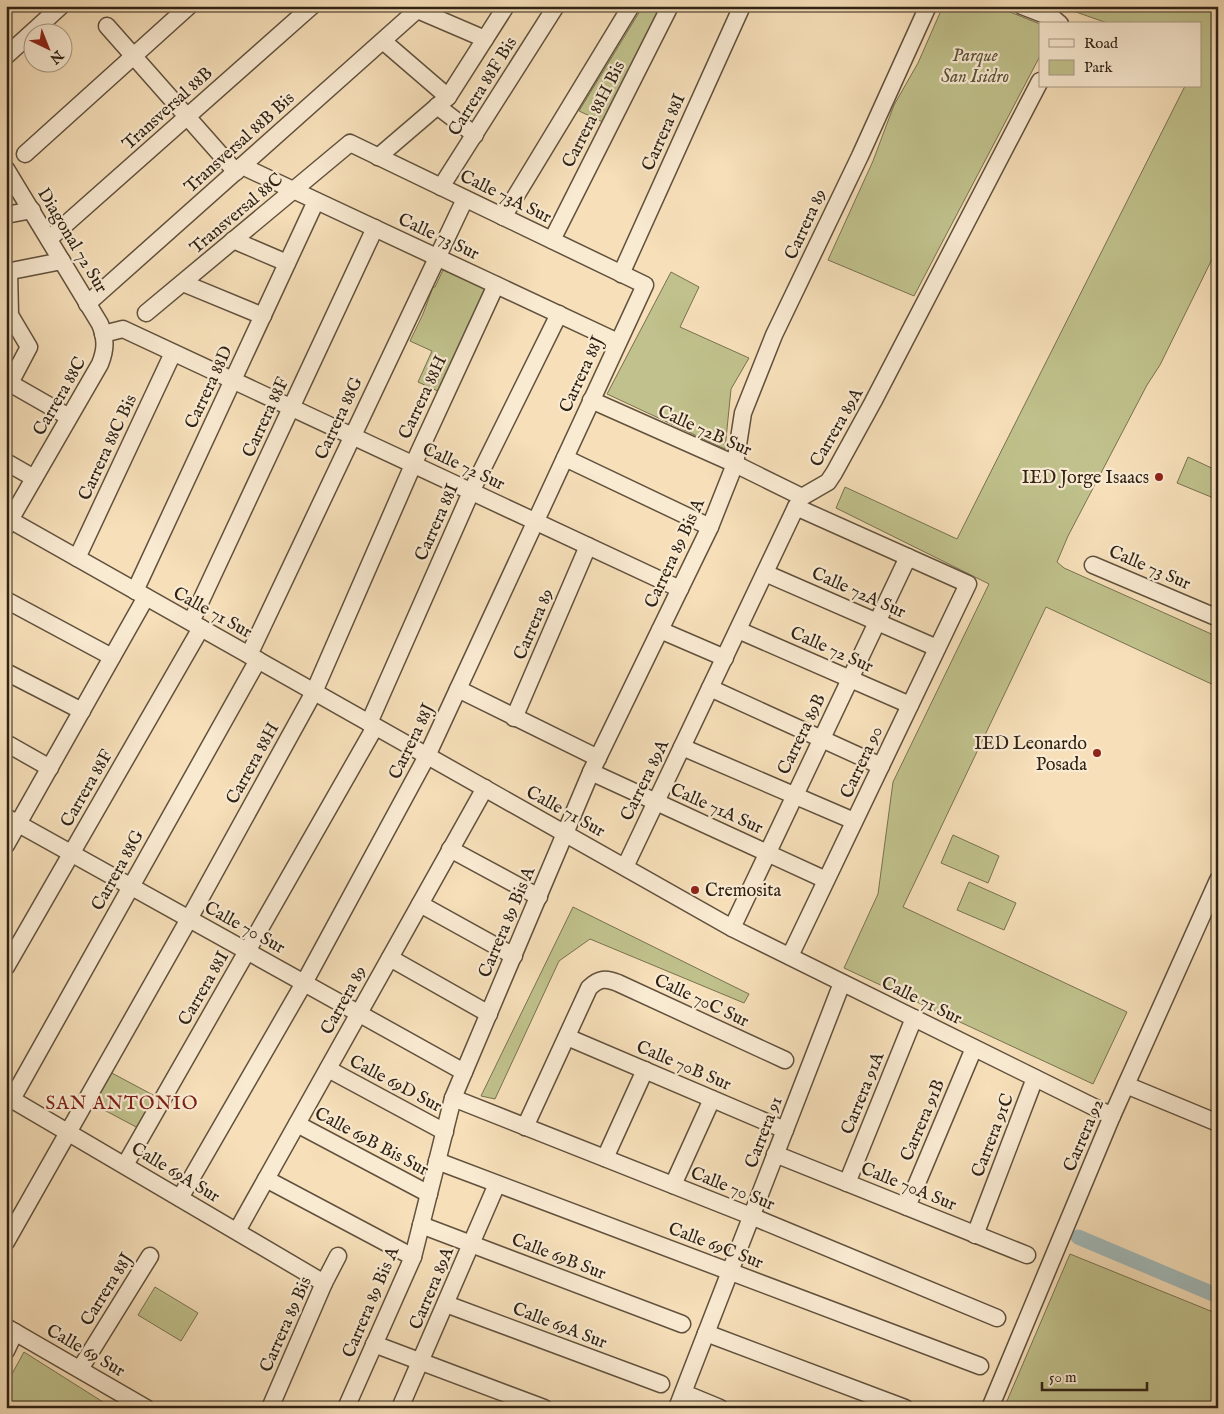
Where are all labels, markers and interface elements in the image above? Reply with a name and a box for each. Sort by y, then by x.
north arrow [22,22,72,72]
legend [1039,22,1202,88]
street label: Carrera 88F Bis [444,33,523,141]
text: Road [1084,34,1119,53]
text: N [46,45,67,67]
park label: Parque San Isidro [941,45,1009,89]
street label: Carrera 88H Bis [558,57,631,172]
text: Park [1084,58,1114,77]
street label: Transversal 88B [118,62,218,156]
street label: Transversal 88B Bis [180,87,300,199]
street label: Carrera 88I [637,90,692,175]
street label: Calle 73A Sur [456,165,555,230]
street label: Transversal 88C [186,168,288,260]
street label: Diagonal 72 Sur [31,184,112,298]
street label: Carrera 89 [780,186,833,264]
street label: Calle 73 Sur [394,209,483,266]
street label: Carrera 88J [555,332,610,417]
street label: Carrera 88D [180,342,239,433]
street label: Carrera 88H [394,352,453,443]
street label: Carrera 88C [28,353,92,440]
street label: Carrera 88F [238,373,295,461]
street label: Carrera 88G [310,373,369,464]
street label: Carrera 89A [805,383,870,471]
street label: Carrera 88C Bis [74,391,143,504]
street label: Calle 72B Sur [654,400,755,462]
street label: Calle 72 Sur [418,438,509,497]
place label: IED Jorge Isaacs [1022,467,1149,490]
marker: IED Jorge Isaacs [1153,471,1165,483]
street label: Carrera 88I [410,480,465,565]
street label: Carrera 89 Bis A [640,494,711,612]
street label: Calle 73 Sur [1105,541,1194,596]
street label: Calle 72A Sur [808,562,909,625]
street label: Calle 71 Sur [169,582,256,645]
street label: Carrera 89 [509,585,560,664]
street label: Calle 72 Sur [786,622,877,679]
street label: Carrera 89B [773,690,832,779]
street label: Carrera 88J [384,699,441,784]
street label: Carrera 88H [221,719,285,809]
street label: Carrera 90 [836,723,889,802]
place label: IED Leonardo Posada [974,733,1087,777]
street label: Carrera 89A [616,736,675,825]
street label: Carrera 88F [56,745,119,832]
marker: IED Leonardo Posada [1091,747,1103,759]
street label: Calle 71A Sur [666,779,767,840]
street label: Calle 71 Sur [522,781,609,844]
street label: Carrera 88G [87,826,150,915]
street label: Carrera 89 Bis A [474,863,541,982]
place label: Cremosita [705,880,781,903]
marker: Cremosita [689,884,701,896]
street label: Calle 70 Sur [200,897,289,960]
street label: Carrera 88I [174,947,235,1030]
street label: Carrera 89 [316,962,373,1039]
street label: Calle 70C Sur [650,969,753,1033]
street label: Calle 71 Sur [877,972,966,1031]
street label: Calle 70B Sur [632,1036,735,1097]
street label: Carrera 91A [836,1048,891,1138]
street label: Calle 69D Sur [345,1050,446,1119]
street label: Carrera 91B [896,1076,951,1165]
street label: Carrera 91C [967,1090,1020,1181]
district label: SAN ANTONIO [46,1092,198,1116]
street label: Carrera 91 [740,1093,789,1172]
street label: Carrera 92 [1059,1096,1110,1175]
street label: Calle 69B Bis Sur [310,1103,433,1182]
street label: Calle 69A Sur [127,1138,224,1209]
street label: Calle 70A Sur [857,1158,960,1217]
street label: Calle 70 Sur [687,1162,778,1217]
street label: Calle 69C Sur [665,1218,767,1275]
street label: Calle 69B Sur [508,1229,609,1286]
street label: Carrera 89 Bis A [338,1243,405,1362]
street label: Carrera 89A [405,1243,460,1333]
street label: Carrera 88J [76,1248,139,1331]
street label: Carrera 89 Bis [255,1273,318,1376]
street label: Calle 69A Sur [509,1298,610,1355]
street label: Calle 69 Sur [42,1320,129,1383]
scale bar [1042,1359,1146,1391]
text: 50 m [1049,1368,1077,1387]

